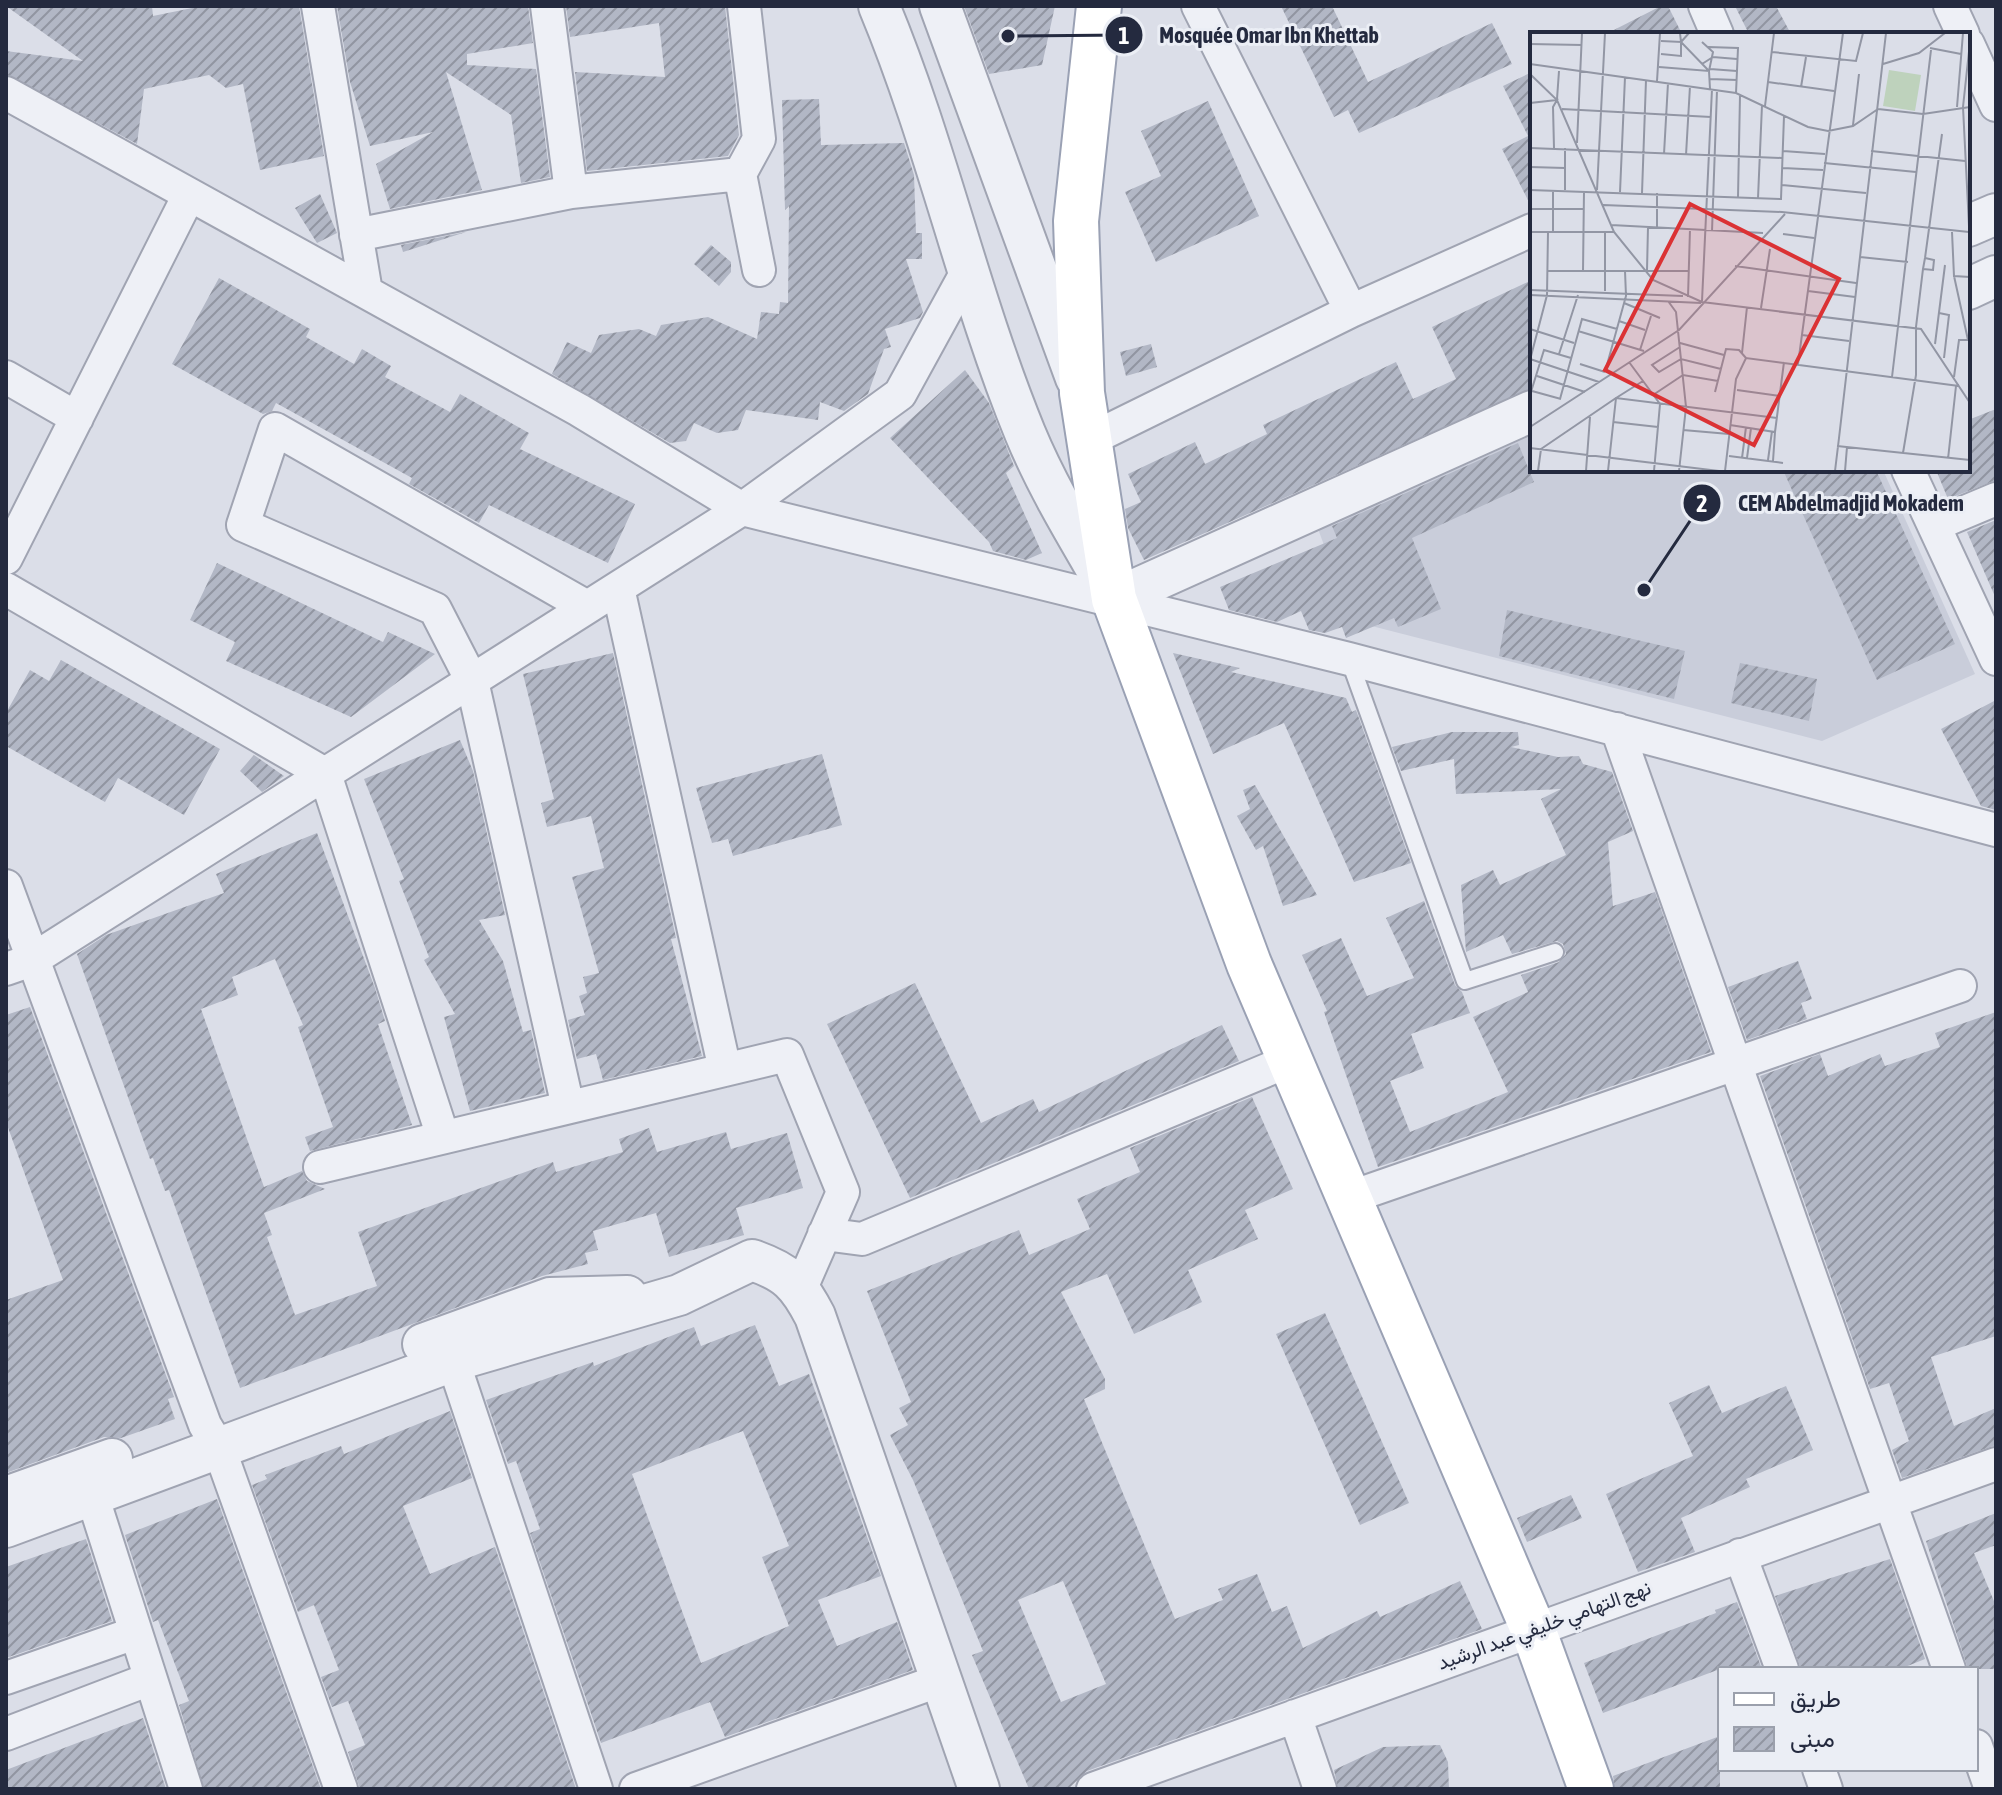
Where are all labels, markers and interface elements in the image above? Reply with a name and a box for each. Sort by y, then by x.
callout: Mosquée Omar Ibn Khettab [1104,12,1395,58]
text: 1 [1118,22,1130,49]
text: Mosquée Omar Ibn Khettab [1159,22,1379,48]
inset map [1530,32,1970,472]
callout: CEM Abdelmadjid Mokadem [1682,480,1980,526]
text: 2 [1696,490,1708,517]
text: CEM Abdelmadjid Mokadem [1738,490,1964,516]
street label: نهج التهامي خليفي عبد الرشيد [1434,1575,1656,1680]
legend [1718,1667,1978,1771]
text: طريق [1790,1685,1841,1714]
text: مبنى [1790,1725,1835,1753]

